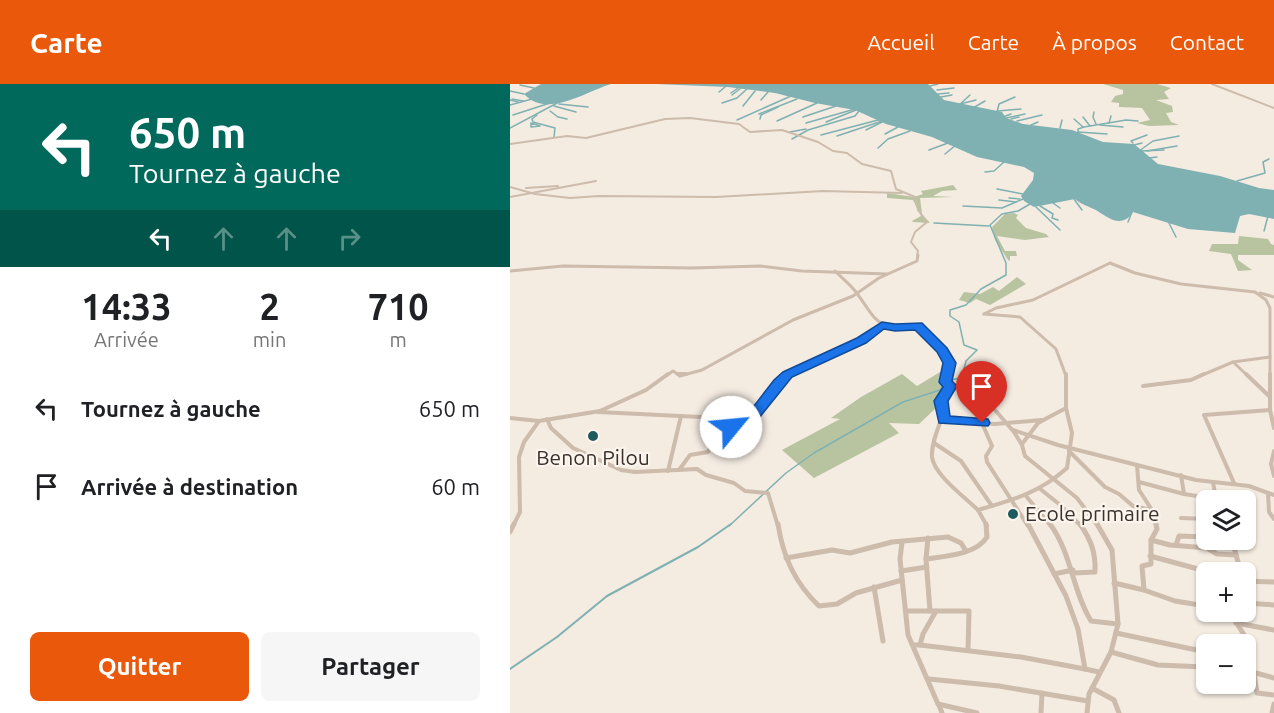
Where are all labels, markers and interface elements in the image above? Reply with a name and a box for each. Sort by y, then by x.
text: Carte [30,27,103,58]
text: Accueil [867,30,935,54]
text: Carte [968,30,1019,54]
text: À propos [1052,30,1137,54]
text: Contact [1170,30,1244,54]
icon: left [30,108,108,186]
text: 650 m [129,109,246,156]
text: Tournez à gauche [129,158,341,188]
icon: left [144,222,177,255]
icon: ahead [207,222,240,255]
icon: ahead [270,222,303,255]
icon: right [333,222,366,255]
text: 14:33 [81,286,171,327]
text: 2 [259,286,280,327]
text: 710 [368,286,429,327]
text: Arrivée [94,328,159,351]
text: min [253,328,286,351]
text: m [390,328,407,351]
pin [956,361,1007,423]
icon: arrive [965,370,998,403]
icon: left [30,392,63,425]
position arrow [699,395,763,459]
text: Tournez à gauche [81,396,261,421]
text: 650 m [419,396,480,421]
marker: Benon Pilou [586,429,600,443]
place label: Benon Pilou [536,445,650,469]
icon: arrive [30,470,63,503]
text: Arrivée à destination [81,474,298,499]
text: 60 m [431,474,480,499]
map controls [1196,490,1256,694]
button: layers [1196,490,1256,550]
place label: Ecole primaire [1025,501,1160,525]
marker: Ecole primaire [1006,507,1020,521]
button: + [1196,562,1256,622]
button: Quitter [30,632,249,701]
button: Partager [261,632,480,701]
button: − [1196,634,1256,694]

